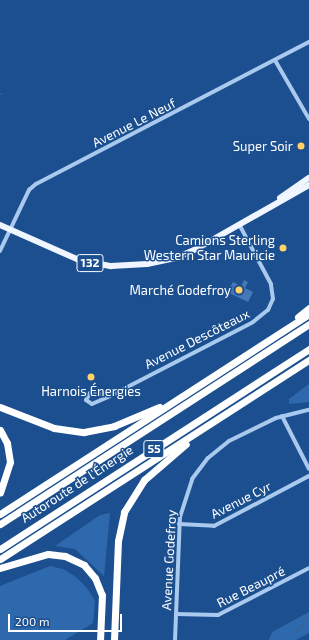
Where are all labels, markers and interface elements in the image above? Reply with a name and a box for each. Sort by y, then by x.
street label: Avenue Le Neuf [90,95,178,151]
place label: Super Soir [233,138,293,154]
marker: Super Soir [296,141,306,151]
place label: Camions Sterling Western Star Mauricie [143,233,275,264]
marker: Camions Sterling Western Star Mauricie [278,243,288,253]
road number: 132 [76,253,104,273]
place label: Marché Godefroy [129,282,231,298]
marker: Marché Godefroy [234,285,244,295]
street label: Avenue Descôteaux [142,306,252,372]
marker: Harnois Énergies [86,372,96,382]
place label: Harnois Énergies [41,383,141,399]
road number: 55 [143,439,165,459]
street label: Autoroute de l'Énergie [18,442,136,526]
street label: Avenue Cyr [208,478,274,522]
street label: Avenue Godefroy [159,509,179,611]
street label: Rue Beaupré [214,563,288,611]
scale bar [10,606,124,632]
text: 200 m [15,614,49,628]

